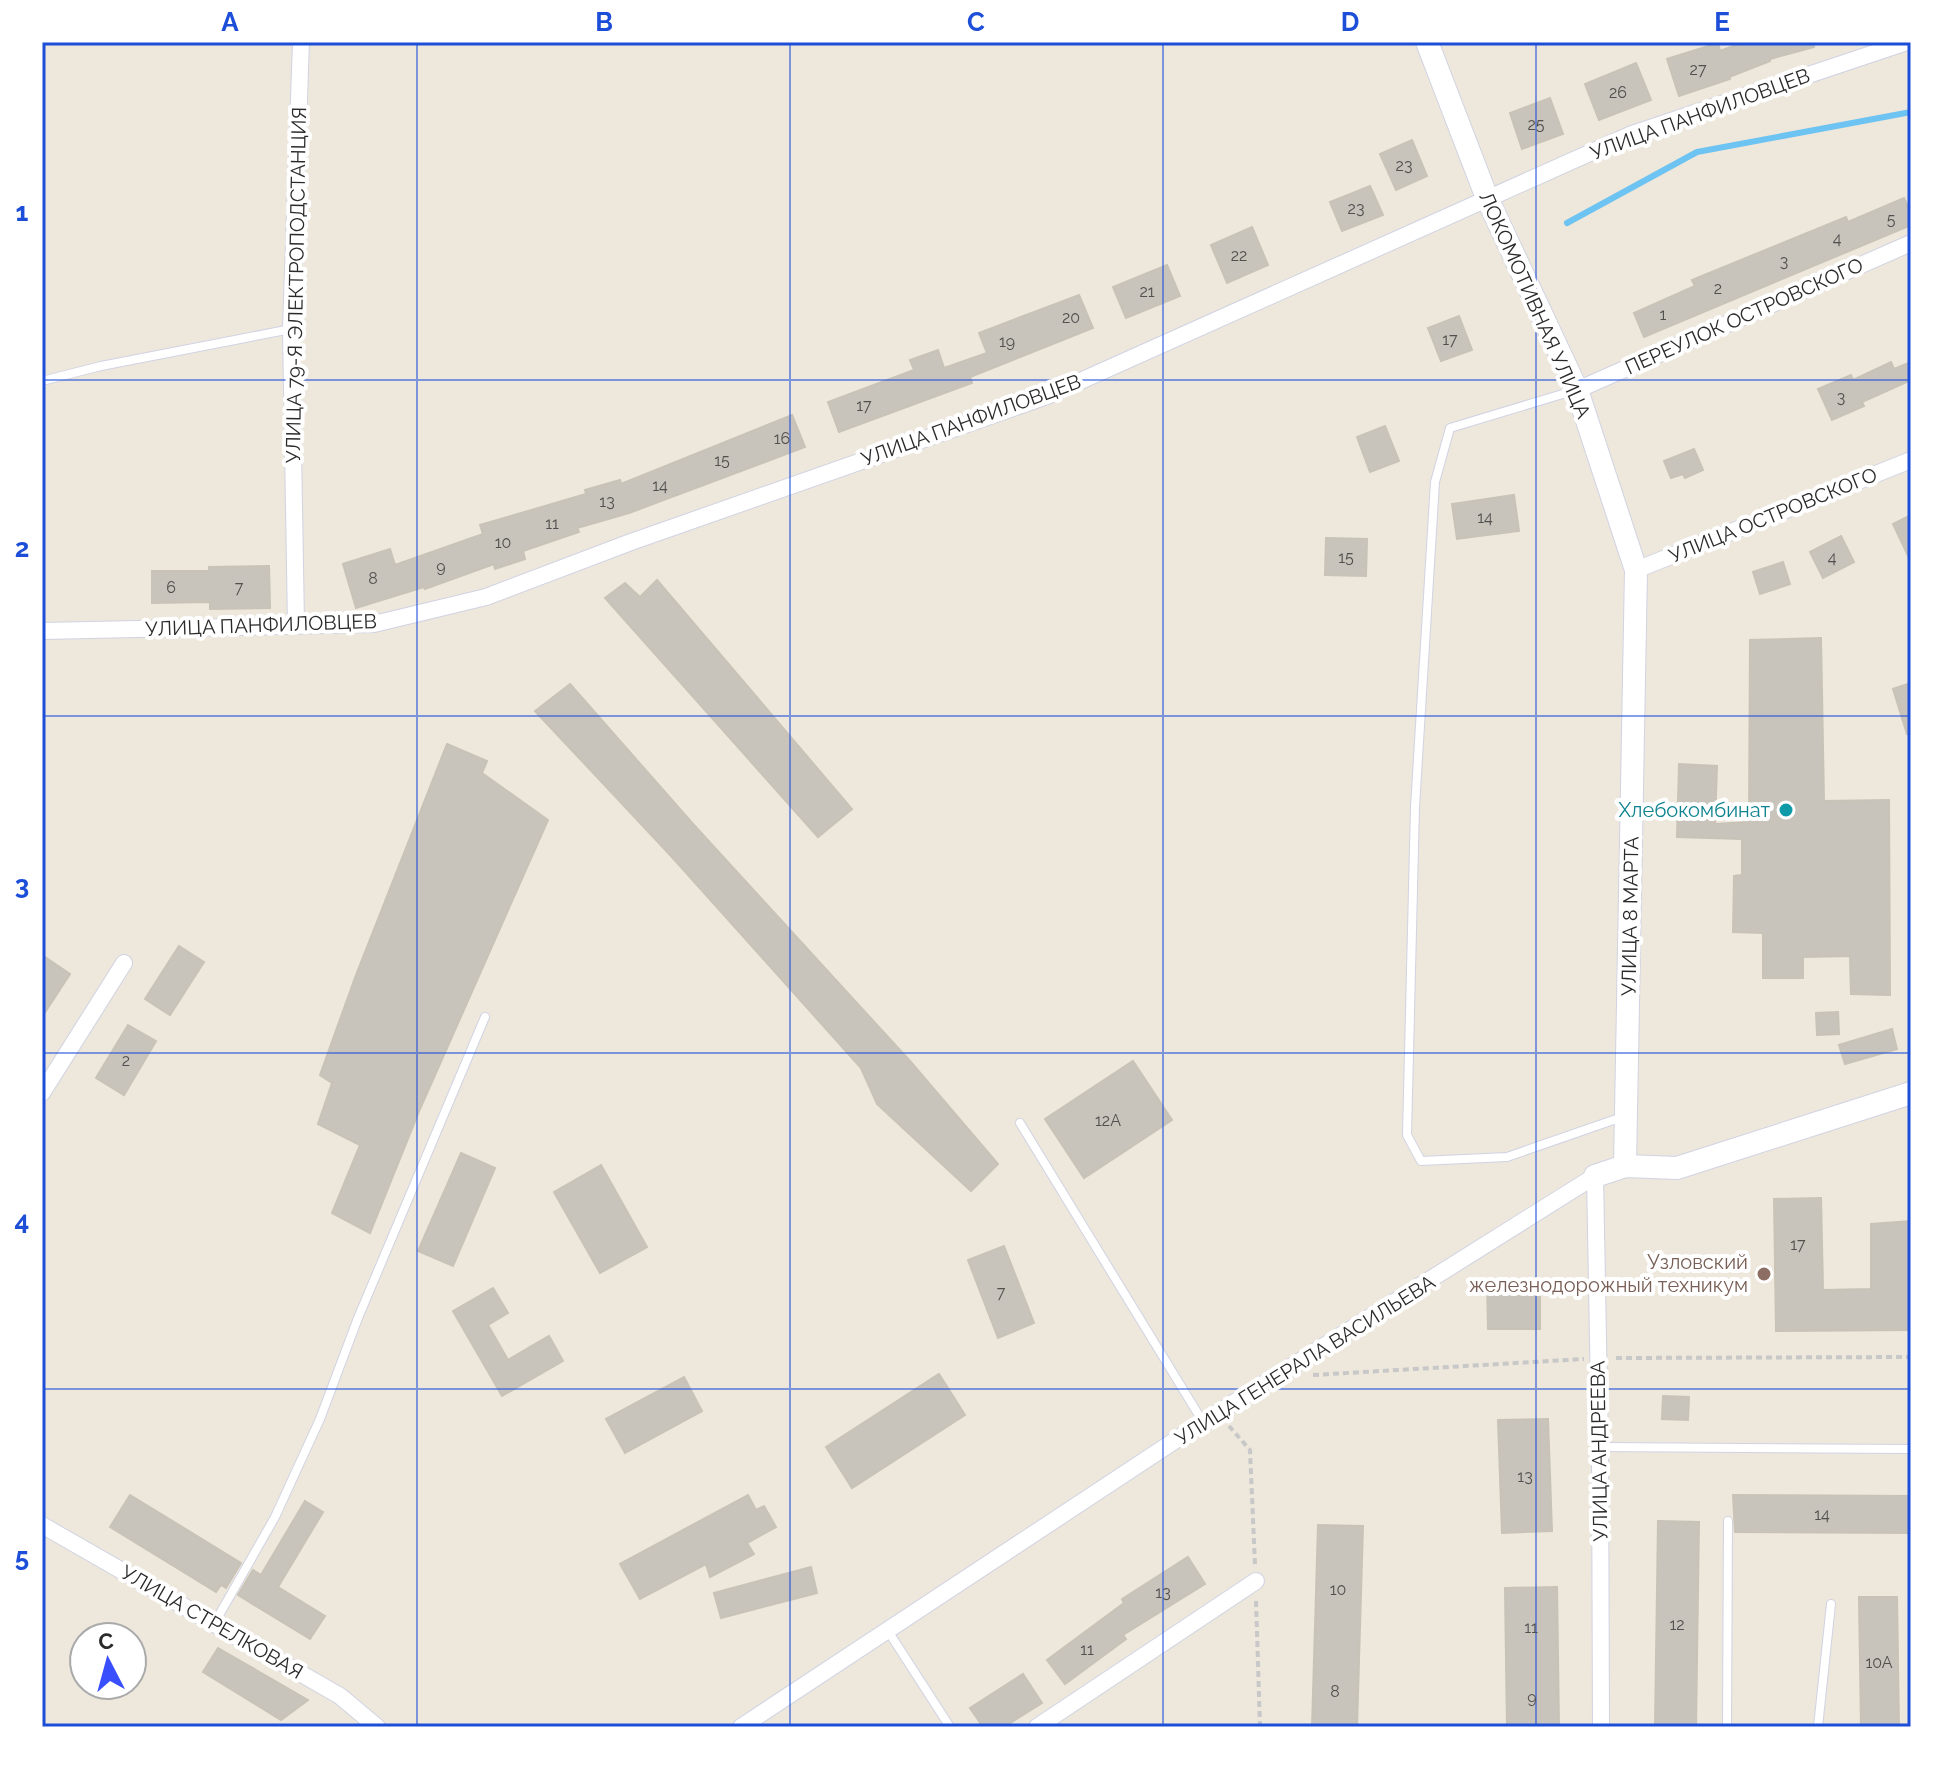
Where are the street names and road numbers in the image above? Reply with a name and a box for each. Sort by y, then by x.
street label: УЛИЦА ПАНФИЛОВЦЕВ [1587,63,1813,165]
street label: УЛИЦА 79-Я ЭЛЕКТРОПОДСТАНЦИЯ [281,107,311,463]
street label: ЛОКОМОТИВНАЯ УЛИЦА [1474,188,1596,423]
street label: ПЕРЕУЛОК ОСТРОВСКОГО [1621,253,1867,379]
street label: УЛИЦА ПАНФИЛОВЦЕВ [858,369,1084,471]
street label: УЛИЦА ОСТРОВСКОГО [1665,462,1881,568]
street label: УЛИЦА ПАНФИЛОВЦЕВ [145,609,377,641]
street label: УЛИЦА 8 МАРТА [1617,836,1643,996]
street label: УЛИЦА ГЕНЕРАЛА ВАСИЛЬЕВА [1171,1270,1440,1450]
street label: УЛИЦА АНДРЕЕВА [1585,1360,1613,1542]
street label: УЛИЦА СТРЕЛКОВАЯ [117,1560,307,1684]

